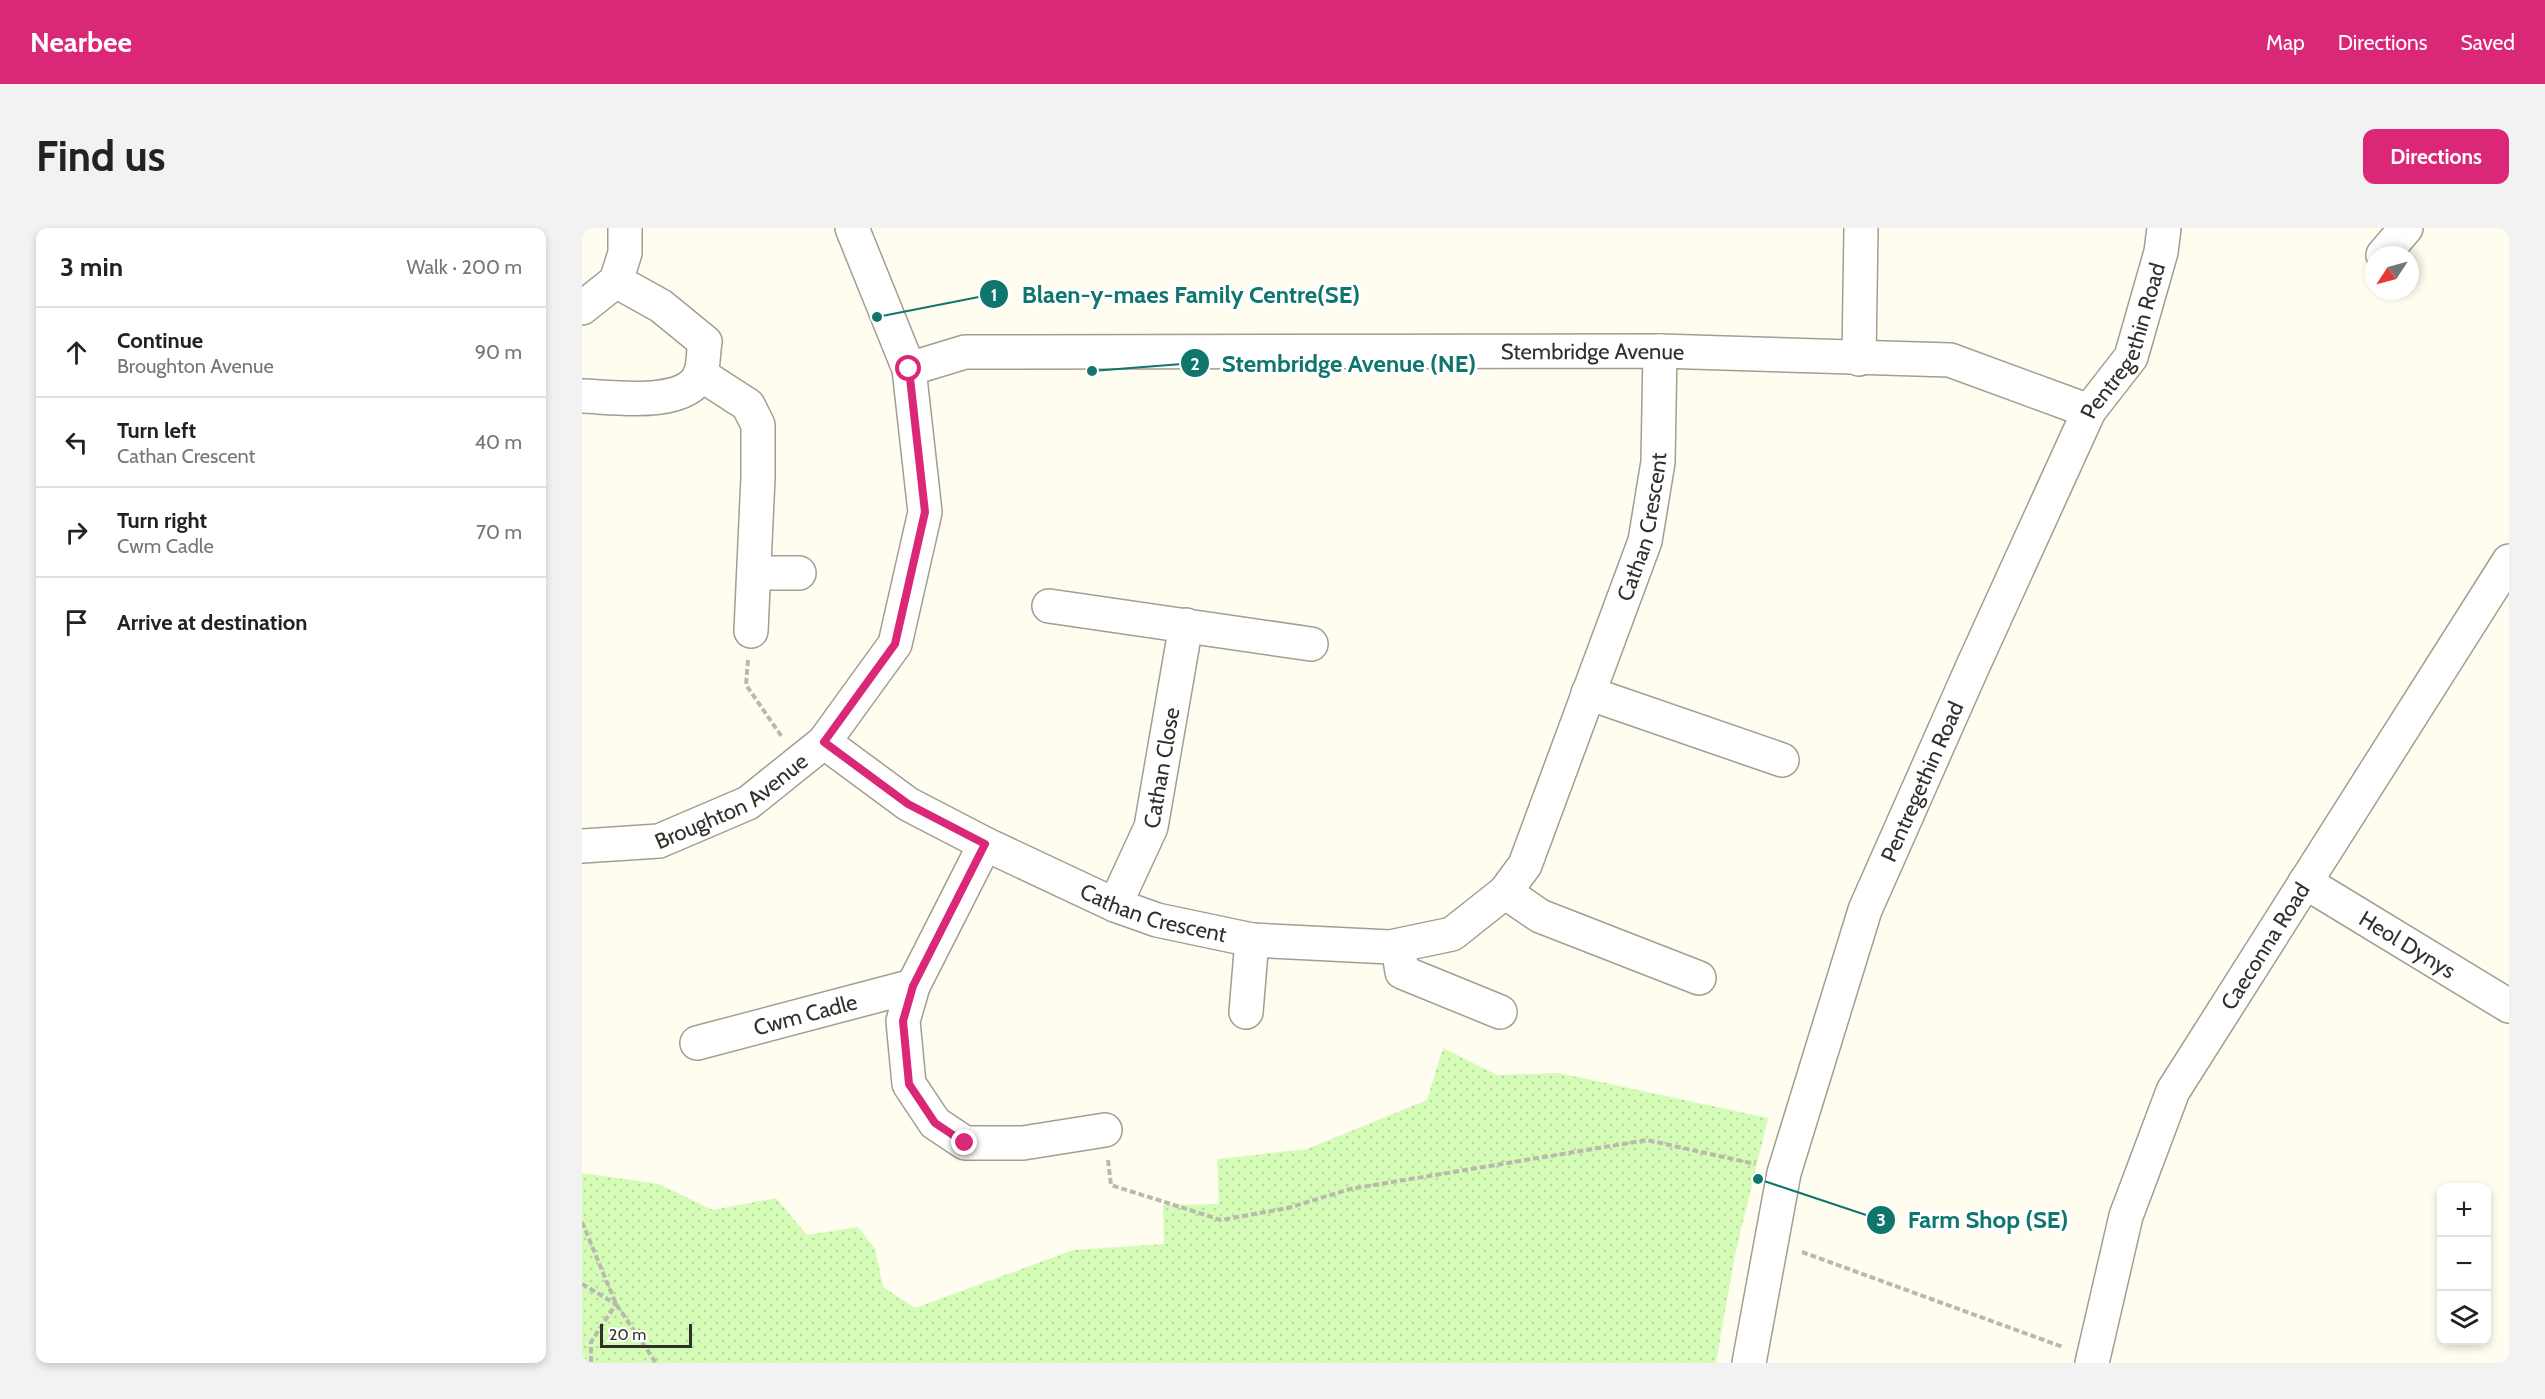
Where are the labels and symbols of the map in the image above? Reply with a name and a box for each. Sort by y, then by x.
north arrow [2365,246,2419,300]
street label: Pentregethin Road [2074,260,2171,423]
callout: Blaen-y-maes Family Centre(SE) [979,273,1372,315]
text: Blaen-y-maes Family Centre(SE) [1022,280,1360,309]
text: 1 [991,284,997,306]
street label: Stembridge Avenue [1501,337,1685,365]
callout: Stembridge Avenue (NE) [1180,342,1489,384]
text: Stembridge Avenue (NE) [1222,349,1476,378]
text: 2 [1190,353,1200,375]
route start [895,355,921,381]
street label: Cathan Crescent [1611,452,1672,605]
street label: Pentregethin Road [1875,697,1969,866]
street label: Cathan Close [1138,705,1185,830]
street label: Broughton Avenue [651,747,813,855]
street label: Cathan Crescent [1076,877,1230,948]
street label: Caeconna Road [2215,878,2315,1015]
street label: Heol Dynys [2354,905,2461,984]
street label: Cwm Cadle [750,988,860,1041]
route end [951,1129,977,1155]
callout: Farm Shop (SE) [1866,1199,2081,1241]
text: Farm Shop (SE) [1908,1205,2068,1234]
text: 3 [1876,1209,1886,1231]
scale bar [600,1321,692,1348]

